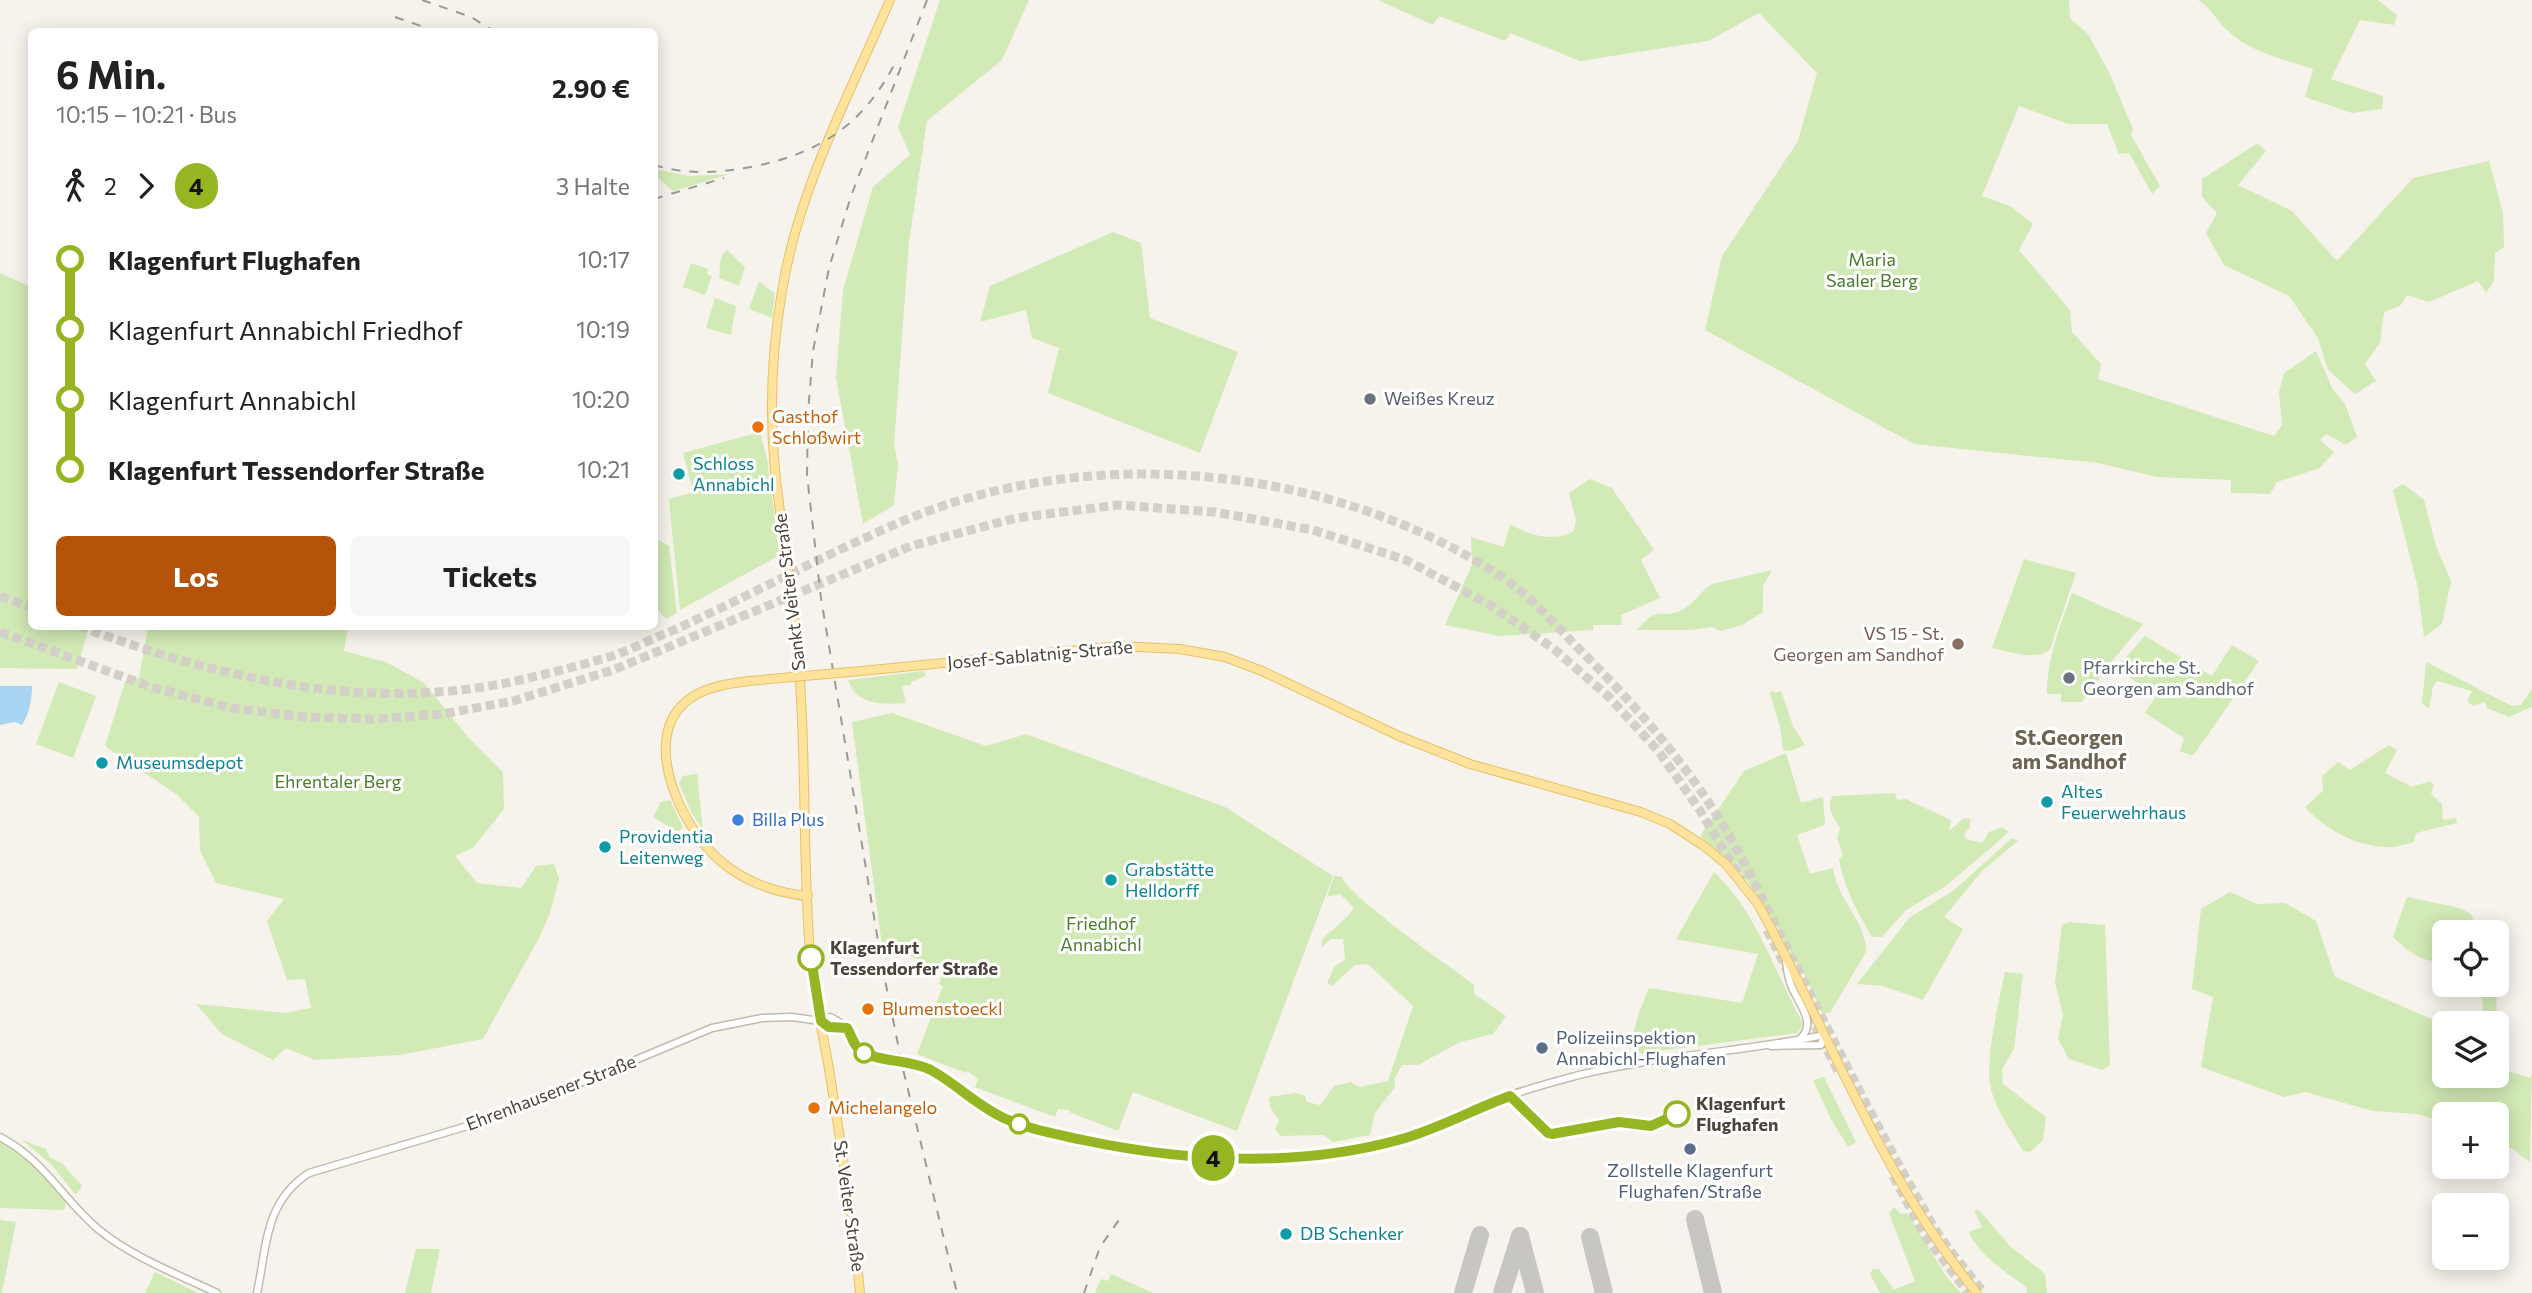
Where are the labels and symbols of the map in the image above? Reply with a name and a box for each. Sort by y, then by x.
park label: Maria Saaler Berg [1826,248,1918,291]
place label: Weißes Kreuz [1384,387,1495,409]
marker: Weißes Kreuz [1362,391,1378,407]
place label: Gasthof Schloßwirt [772,405,861,448]
marker: Gasthof Schloßwirt [750,419,766,435]
place label: Schloss Annabichl [693,452,775,495]
marker: Schloss Annabichl [671,466,687,482]
street label: Sankt Veiter Straße [768,512,810,672]
place label: VS 15 - St. Georgen am Sandhof [1773,622,1945,665]
street label: Josef-Sablatnig-Straße [946,635,1134,673]
marker: VS 15 - St. Georgen am Sandhof [1950,636,1966,652]
place label: Pfarrkirche St. Georgen am Sandhof [2083,656,2255,699]
marker: Pfarrkirche St. Georgen am Sandhof [2061,670,2077,686]
district label: St.Georgen am Sandhof [2012,724,2127,773]
place label: Museumsdepot [116,751,243,773]
marker: Museumsdepot [94,755,110,771]
park label: Ehrentaler Berg [274,770,402,792]
place label: Altes Feuerwehrhaus [2061,780,2186,823]
marker: Altes Feuerwehrhaus [2039,794,2055,810]
place label: Billa Plus [752,808,824,830]
marker: Billa Plus [730,812,746,828]
place label: Providentia Leitenweg [619,825,713,868]
marker: Providentia Leitenweg [597,839,613,855]
place label: Grabstätte Helldorff [1125,858,1214,901]
marker: Grabstätte Helldorff [1103,872,1119,888]
park label: Friedhof Annabichl [1060,912,1142,955]
place label: Klagenfurt Tessendorfer Straße [830,936,998,979]
marker: Klagenfurt Tessendorfer Straße [798,945,824,971]
place label: Blumenstoeckl [882,997,1003,1019]
marker: Blumenstoeckl [860,1001,876,1017]
place label: Polizeiinspektion Annabichl-Flughafen [1556,1026,1726,1069]
marker: Polizeiinspektion Annabichl-Flughafen [1534,1040,1550,1056]
unlabelled marker [854,1043,874,1063]
street label: Ehrenhausener Straße [463,1050,639,1135]
place label: Klagenfurt Flughafen [1696,1092,1786,1135]
place label: Michelangelo [828,1096,937,1118]
marker: Michelangelo [806,1100,822,1116]
marker: Klagenfurt Flughafen [1664,1101,1690,1127]
unlabelled marker [1009,1114,1029,1134]
line badge: 4 [1190,1135,1236,1181]
street label: St. Veiter Straße [830,1139,870,1273]
marker: Zollstelle Klagenfurt Flughafen/Straße [1682,1141,1698,1157]
place label: Zollstelle Klagenfurt Flughafen/Straße [1607,1159,1773,1202]
place label: DB Schenker [1300,1222,1404,1244]
marker: DB Schenker [1278,1226,1294,1242]

